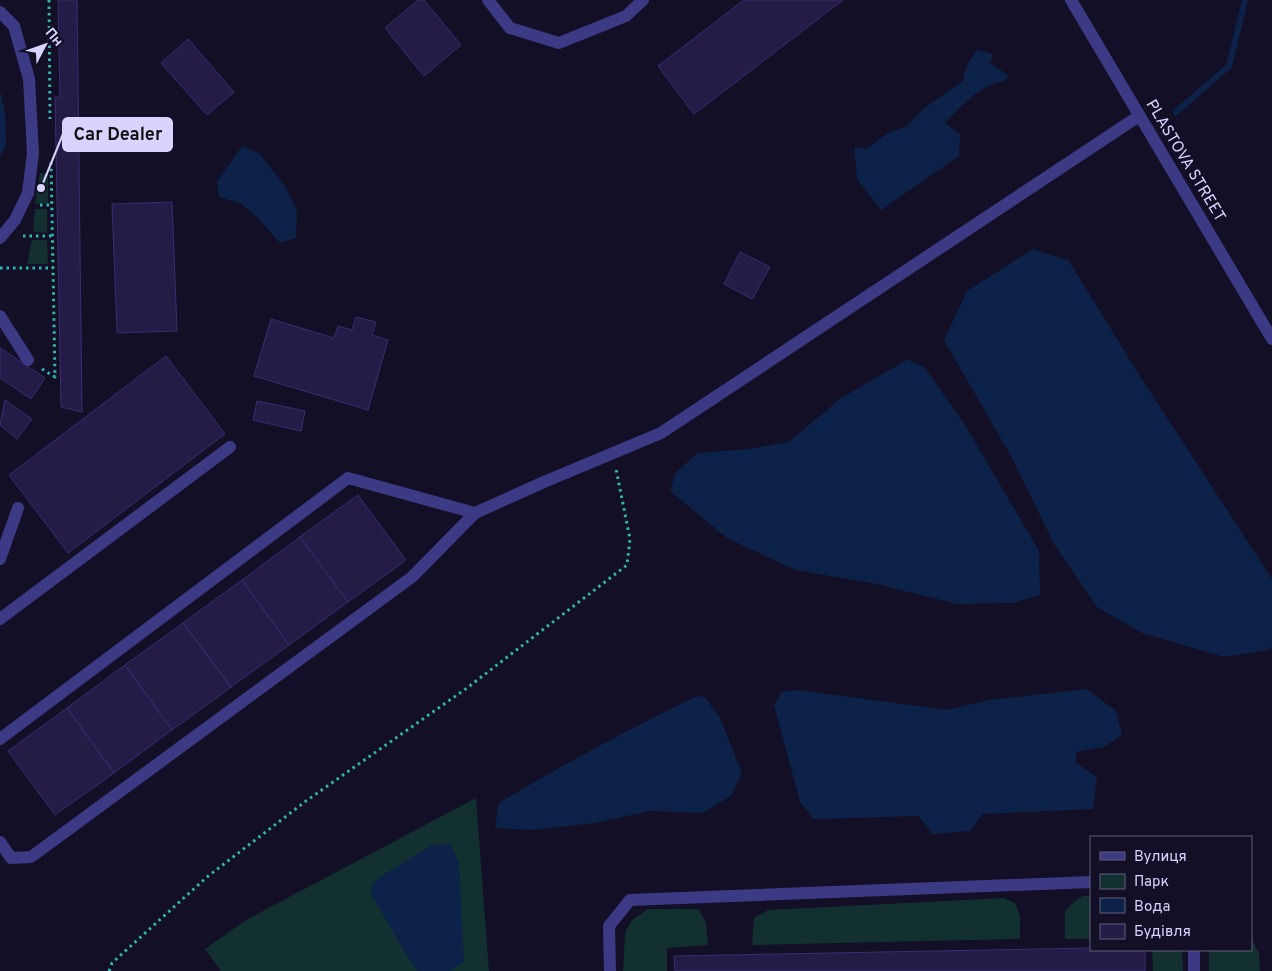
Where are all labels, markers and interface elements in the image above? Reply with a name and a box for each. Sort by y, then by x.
north arrow [20,20,70,70]
text: Пн [41,25,66,50]
street label: PLASTOVA STREET [1141,96,1229,226]
callout: Car Dealer [63,118,172,151]
text: Car Dealer [74,124,163,147]
legend [1090,836,1252,951]
text: Вулиця [1134,848,1187,867]
text: Парк [1134,873,1169,892]
text: Вода [1134,898,1170,917]
text: Будівля [1134,923,1191,942]

